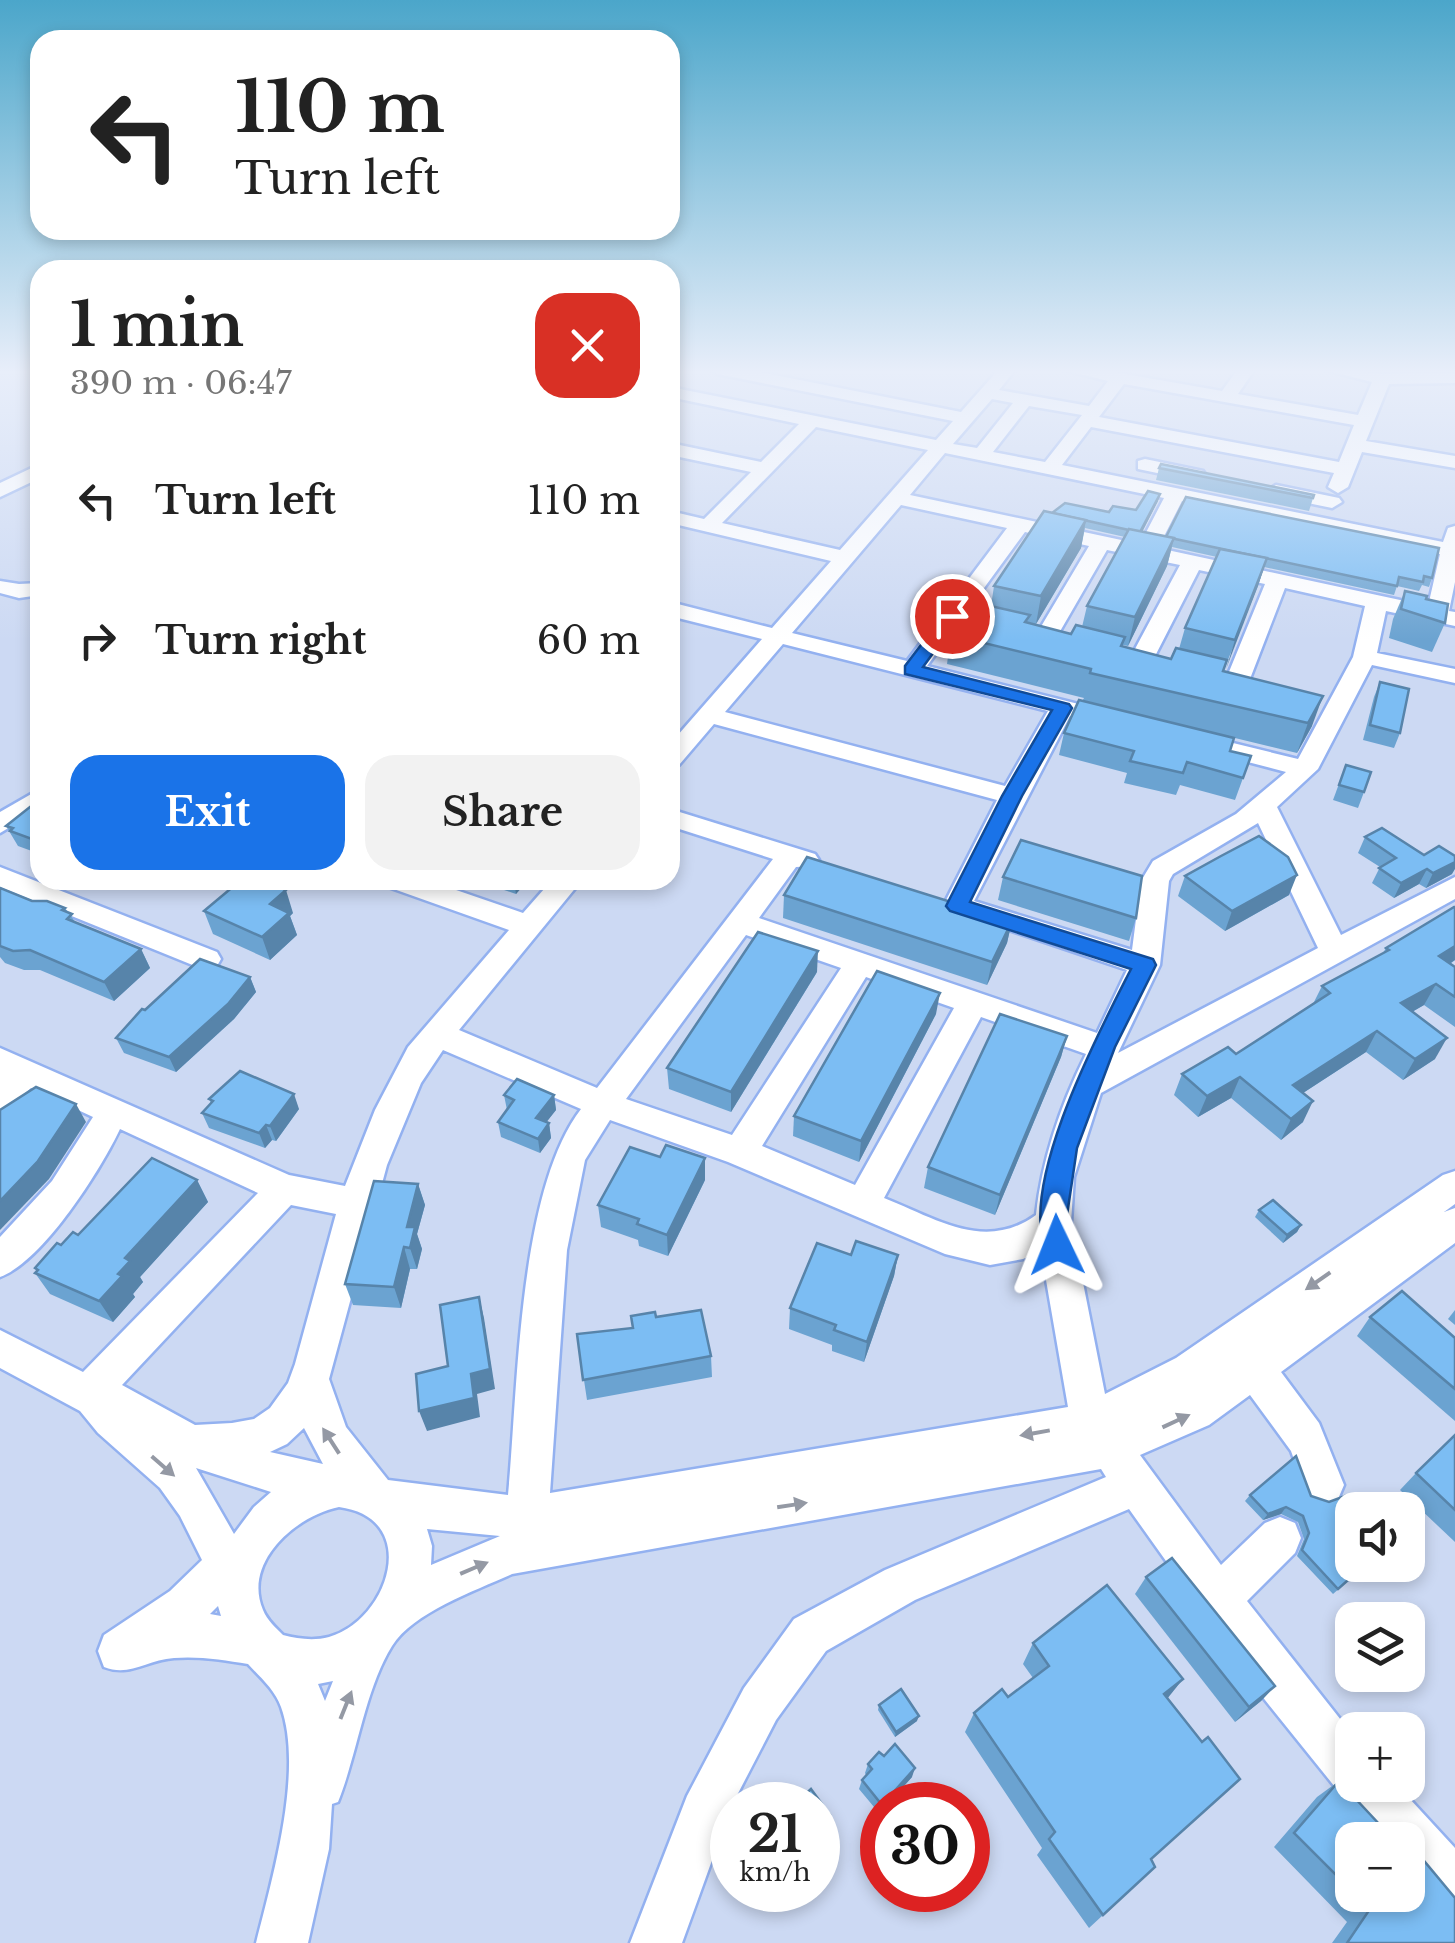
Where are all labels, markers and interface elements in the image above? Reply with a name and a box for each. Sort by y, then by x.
text: 110 m [235,64,445,151]
icon: left [70,70,200,200]
text: Turn left [235,150,440,206]
text: 1 min [70,288,244,362]
button: close [535,293,640,398]
text: 390 m · 06:47 [70,363,291,403]
icon: left [70,473,125,528]
text: Turn left [155,477,336,524]
text: 110 m [527,477,640,524]
pin [910,574,995,659]
icon: arrive [925,589,980,644]
icon: right [70,613,125,668]
text: Turn right [155,617,366,664]
text: 60 m [537,617,640,664]
button: Exit [70,755,345,870]
button: Share [365,755,640,870]
position arrow [1005,1193,1109,1297]
one-way arrow [1304,1271,1331,1290]
one-way arrow [1162,1413,1191,1430]
one-way arrow [1018,1426,1050,1441]
one-way arrow [322,1428,340,1455]
one-way arrow [150,1454,175,1476]
map controls [1335,1492,1425,1912]
button: sound [1335,1492,1425,1582]
one-way arrow [776,1496,808,1512]
one-way arrow [459,1560,489,1576]
button: layers [1335,1602,1425,1692]
one-way arrow [339,1690,355,1720]
button: + [1335,1712,1425,1802]
speed limit sign: 30 [860,1782,990,1912]
text: 21 [748,1803,802,1866]
button: − [1335,1822,1425,1912]
text: km/h [740,1857,810,1888]

